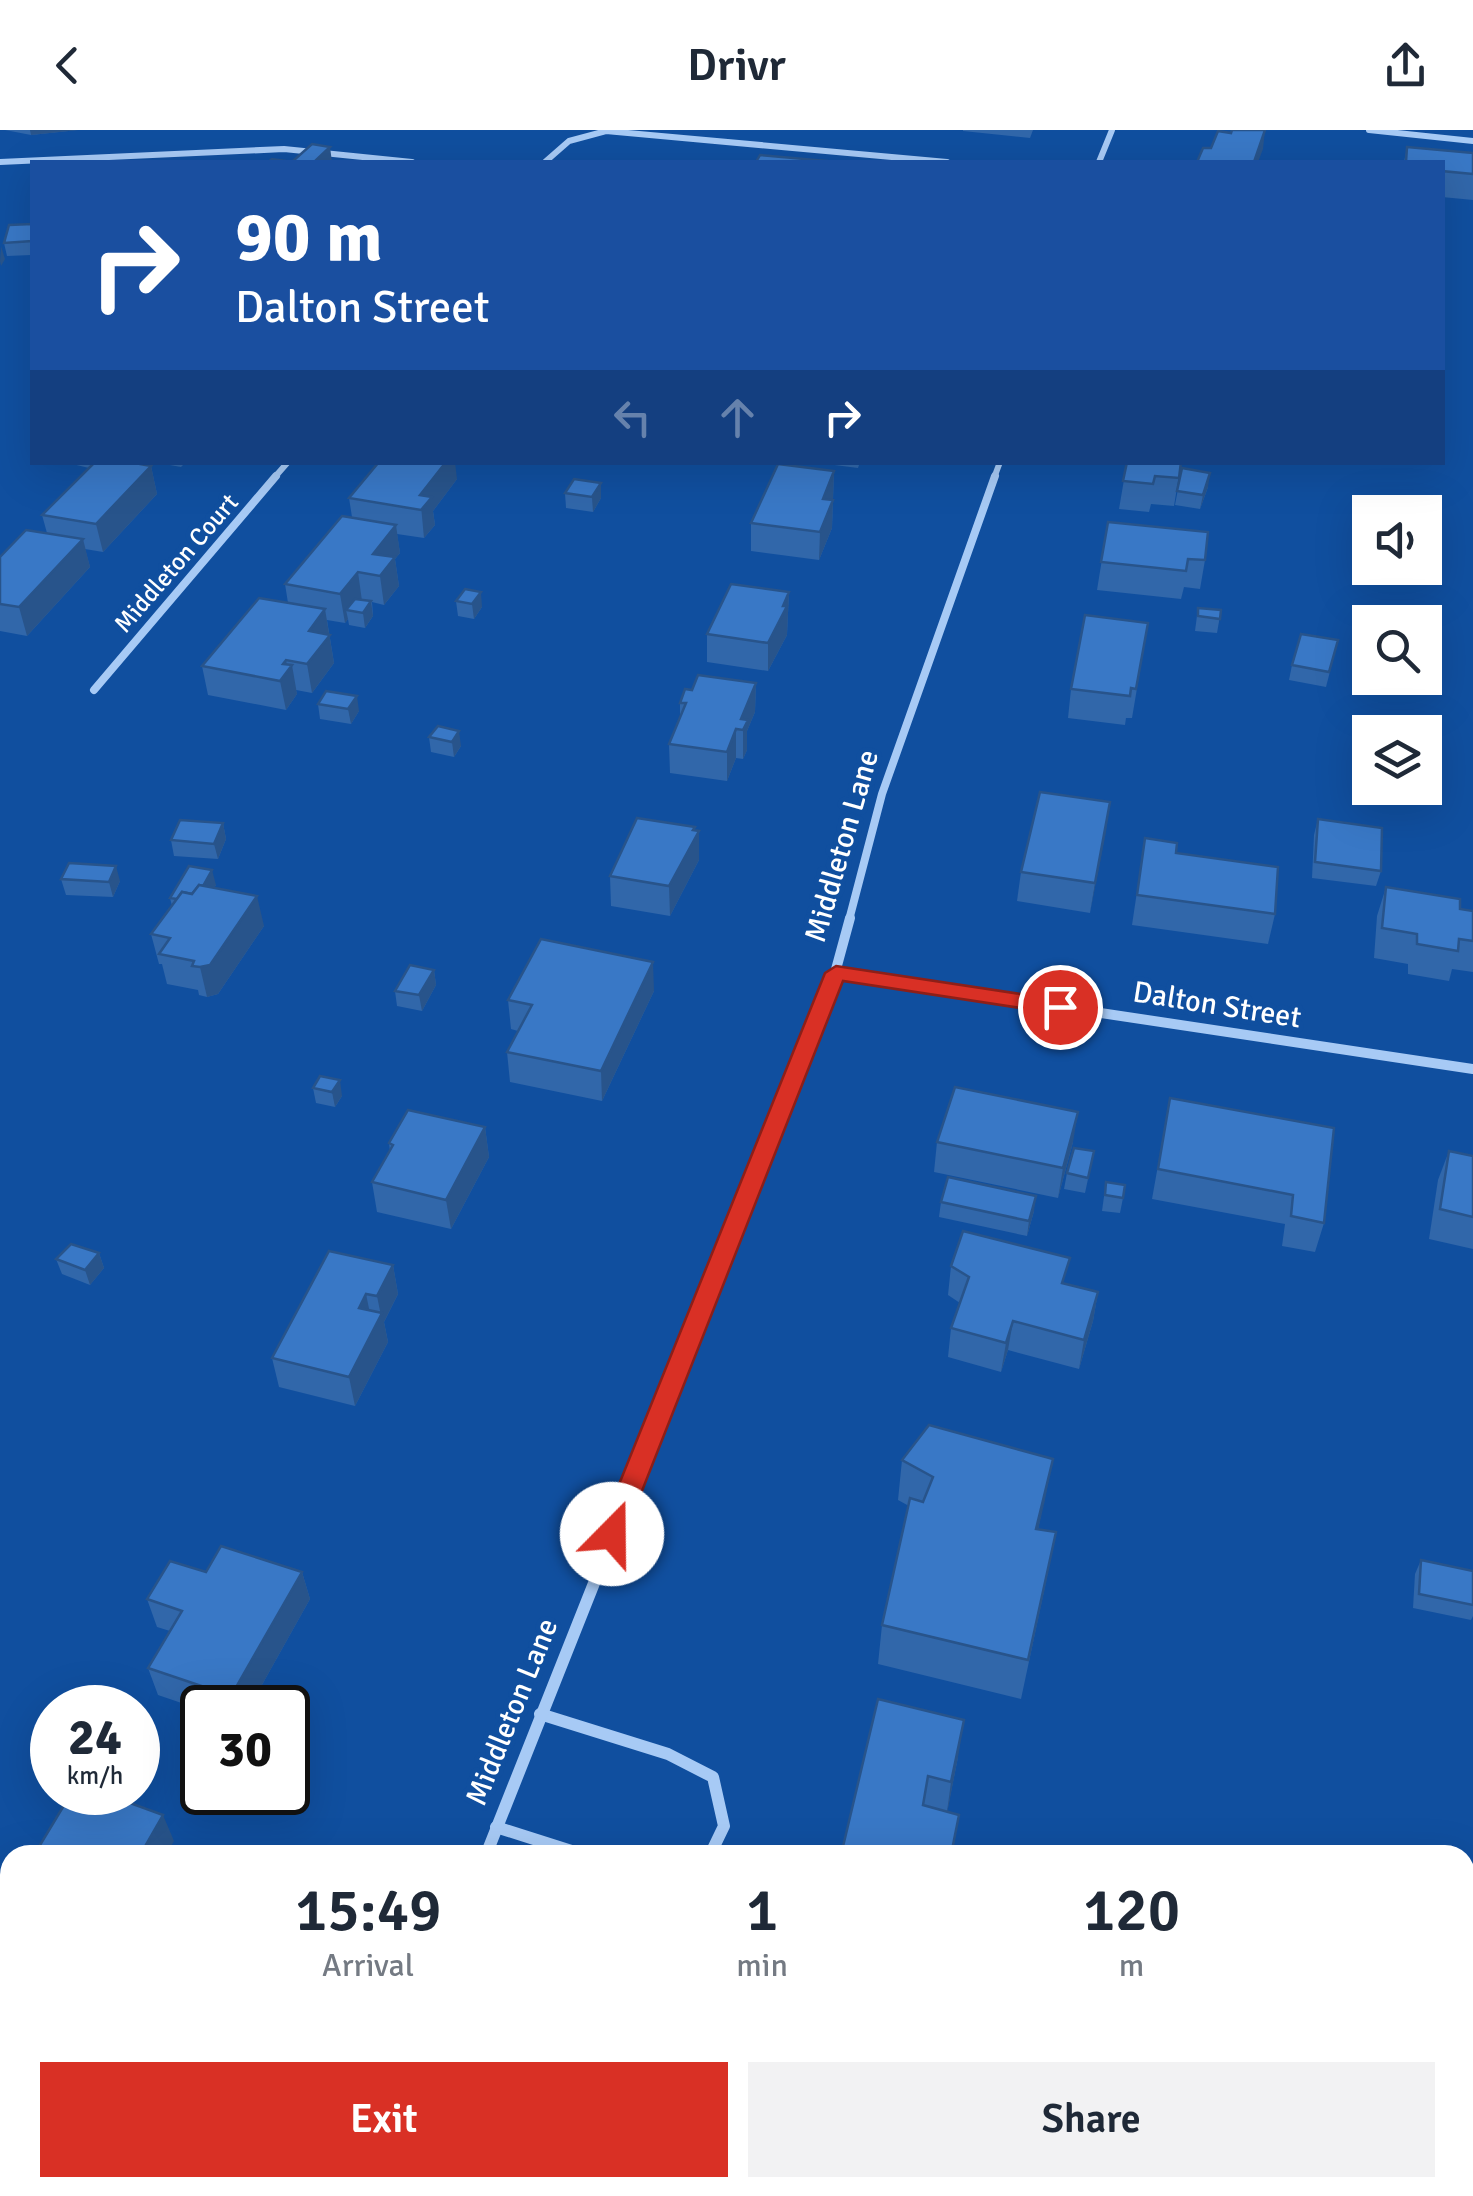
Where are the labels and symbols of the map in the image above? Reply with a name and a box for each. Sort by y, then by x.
street label: Middleton Court [107,487,245,639]
street label: Middleton Lane [797,746,887,946]
pin [1018,965,1103,1050]
street label: Dalton Street [1130,973,1304,1037]
position arrow [560,1482,664,1586]
street label: Middleton Lane [458,1613,566,1811]
speed limit sign: 30 [180,1685,310,1815]

